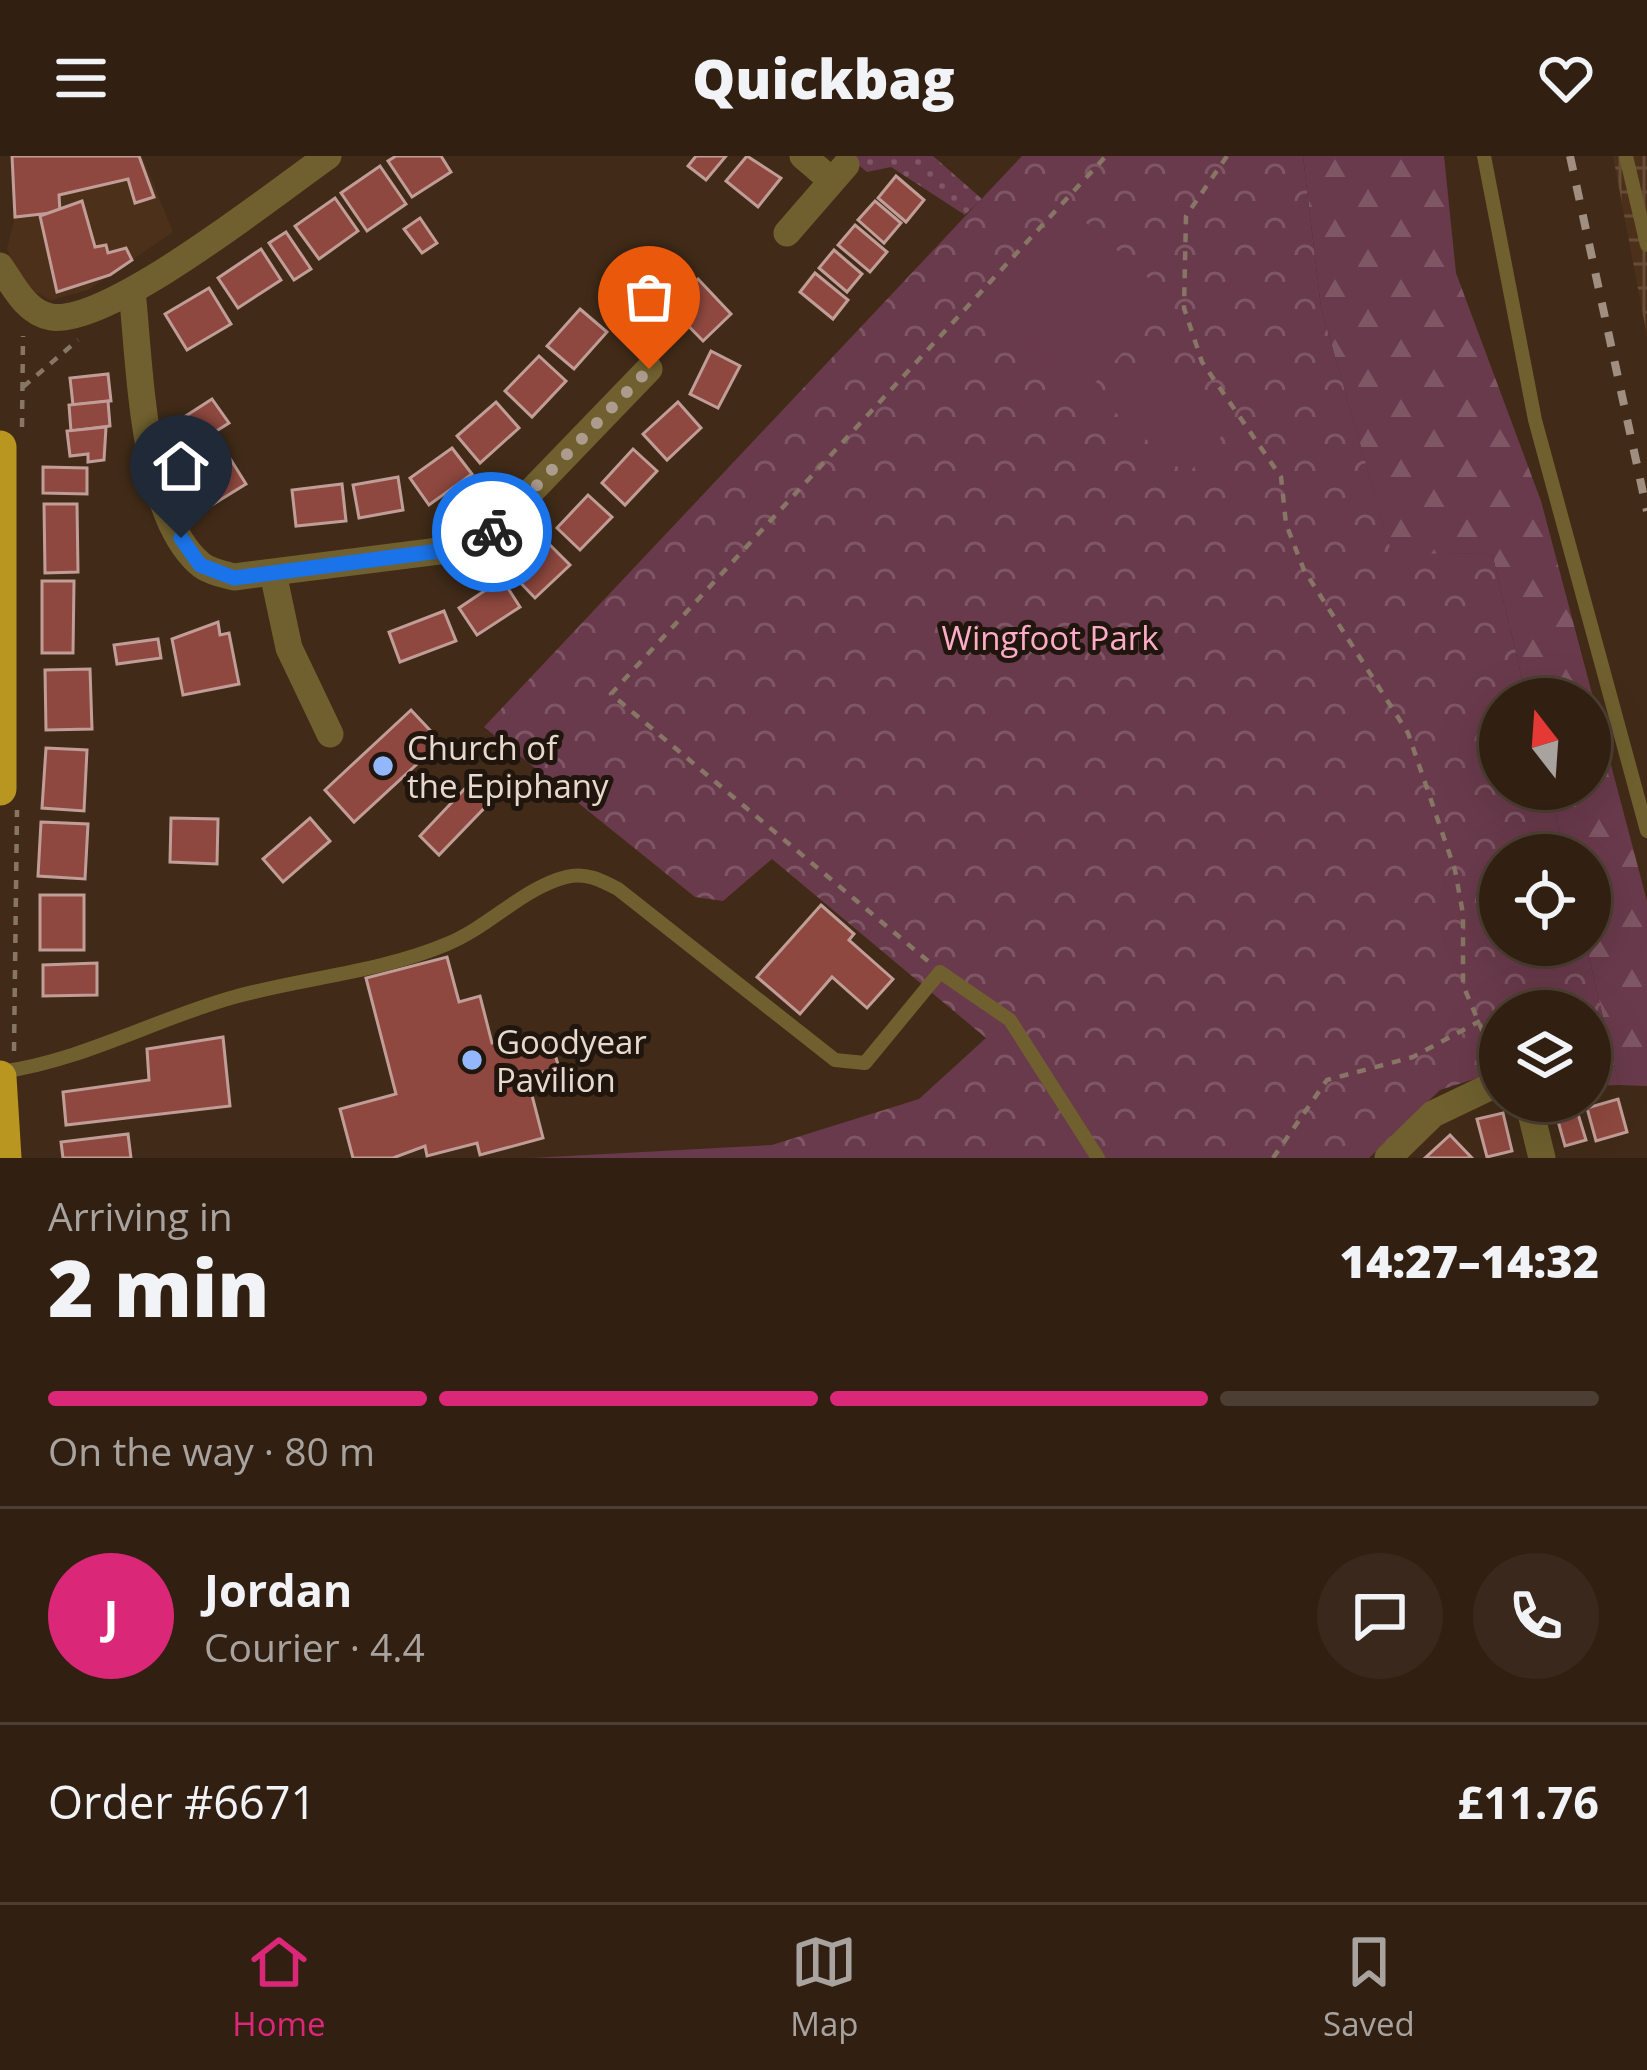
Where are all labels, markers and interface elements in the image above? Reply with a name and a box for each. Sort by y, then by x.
text: Quickbag [692,41,955,115]
icon: menu [48,45,114,111]
icon: heart [1533,45,1599,111]
pin [598,246,700,369]
icon: bag [616,264,682,330]
pin [130,415,232,538]
icon: home [148,433,214,499]
courier [432,472,552,592]
icon: bike [459,499,525,565]
park label: Wingfoot Park [941,615,1159,660]
north arrow [1479,678,1611,810]
map controls [1479,678,1611,1122]
place label: Church of the Epiphany [407,725,609,808]
marker: Church of the Epiphany [370,753,396,779]
button: locate [1479,834,1611,966]
button: layers [1479,990,1611,1122]
place label: Goodyear Pavilion [496,1019,647,1102]
marker: Goodyear Pavilion [459,1047,485,1073]
text: Arriving in [48,1189,233,1242]
text: 14:27–14:32 [1340,1230,1599,1291]
text: 2 min [48,1234,270,1340]
text: On the way · 80 m [48,1424,375,1477]
button: chat [1317,1553,1443,1679]
button: phone [1473,1553,1599,1679]
text: Jordan [204,1559,352,1620]
text: J [104,1585,118,1646]
text: Courier · 4.4 [204,1620,425,1673]
text: Order #6671 [48,1771,316,1832]
text: £11.76 [1458,1771,1599,1832]
tab: Home [232,1929,326,2046]
tab: Map [790,1929,858,2046]
tab: Saved [1323,1929,1415,2046]

